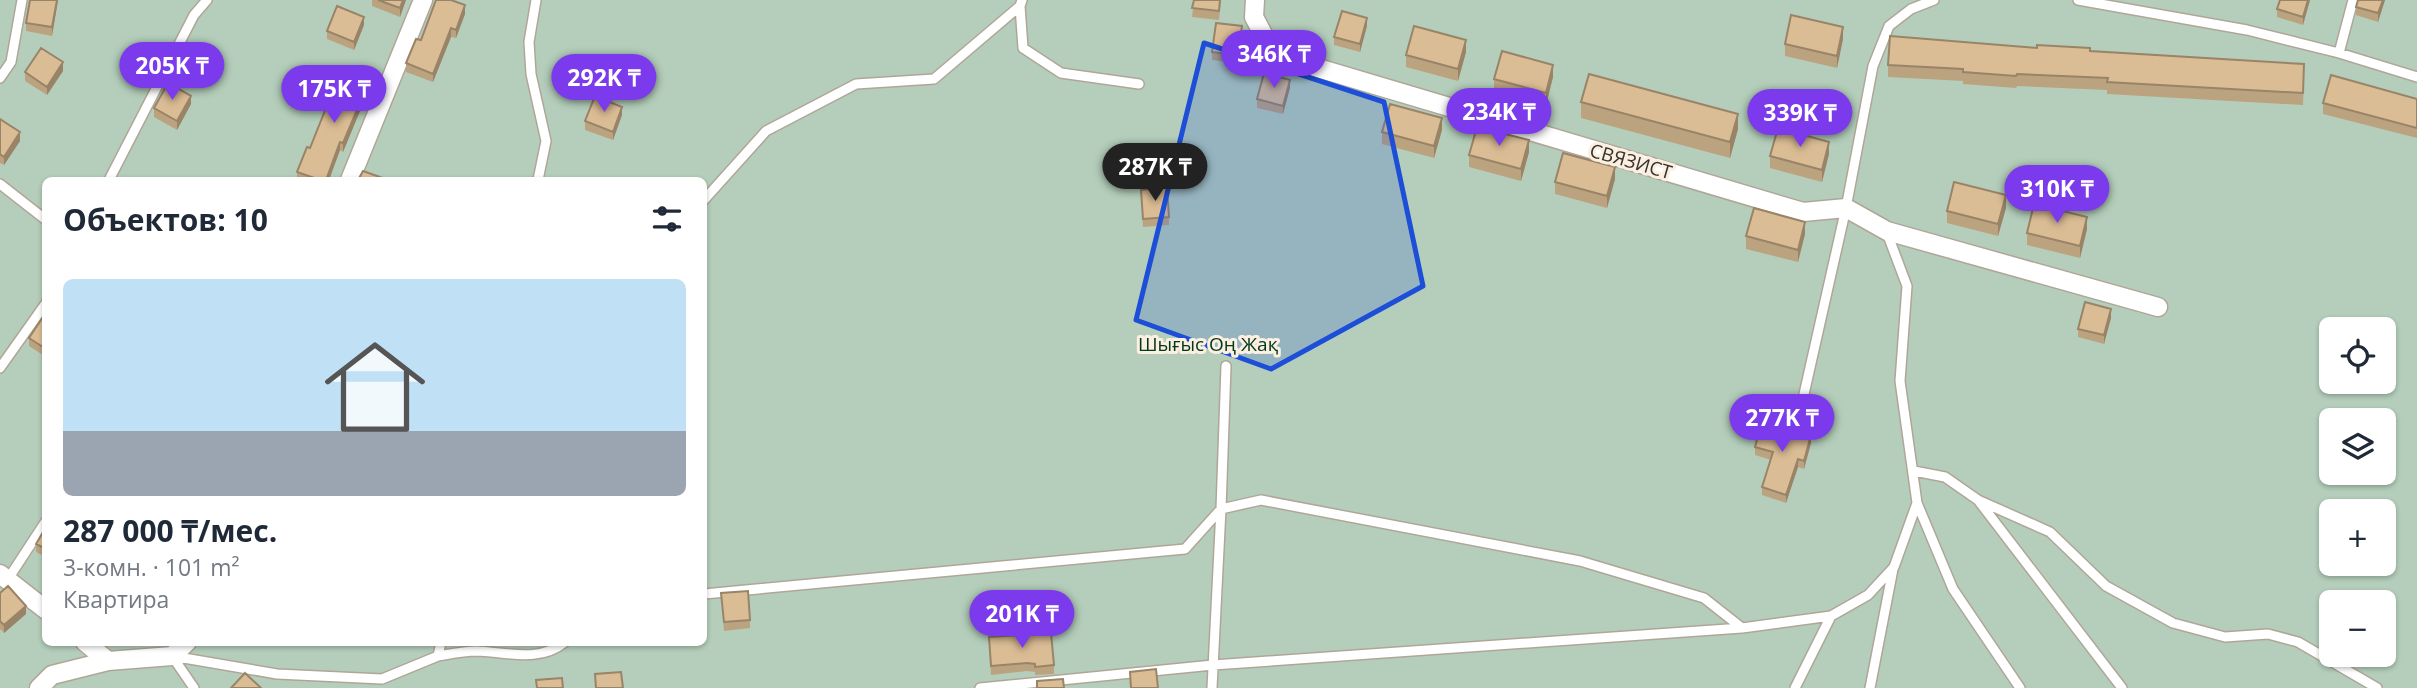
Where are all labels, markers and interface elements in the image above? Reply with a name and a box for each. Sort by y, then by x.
pin: 346K ₸ [1217,31,1331,90]
text: 346K ₸ [1237,37,1311,69]
pin: 205K ₸ [115,42,229,102]
text: 205K ₸ [135,49,209,81]
pin: 292K ₸ [547,54,661,114]
text: 292K ₸ [567,61,641,93]
pin: 175K ₸ [277,66,391,125]
text: 175K ₸ [297,72,371,104]
pin: 234K ₸ [1442,88,1556,148]
pin: 339K ₸ [1743,90,1857,149]
text: 234K ₸ [1462,95,1536,127]
text: 339K ₸ [1763,96,1837,128]
street label: СВЯЗИСТ [1587,137,1676,185]
pin: 287K ₸ [1098,144,1212,203]
text: 287K ₸ [1118,150,1192,182]
pin: 310K ₸ [2000,166,2114,225]
text: 310K ₸ [2020,172,2094,204]
text: Объектов: 10 [63,199,268,240]
icon: filters [648,200,686,238]
map controls [2319,317,2396,667]
button: locate [2319,317,2396,394]
icon: home [312,324,438,450]
park label: Шығыс Оң Жақ [1138,331,1279,357]
pin: 277K ₸ [1725,394,1839,454]
text: 277K ₸ [1745,401,1819,433]
button: layers [2319,408,2396,485]
button: + [2319,499,2396,576]
text: 287 000 ₸/мес. [63,510,277,551]
text: 3-комн. · 101 m² [63,551,239,583]
text: Квартира [63,583,169,615]
pin: 201K ₸ [965,590,1079,650]
button: − [2319,590,2396,667]
text: 201K ₸ [985,597,1059,629]

